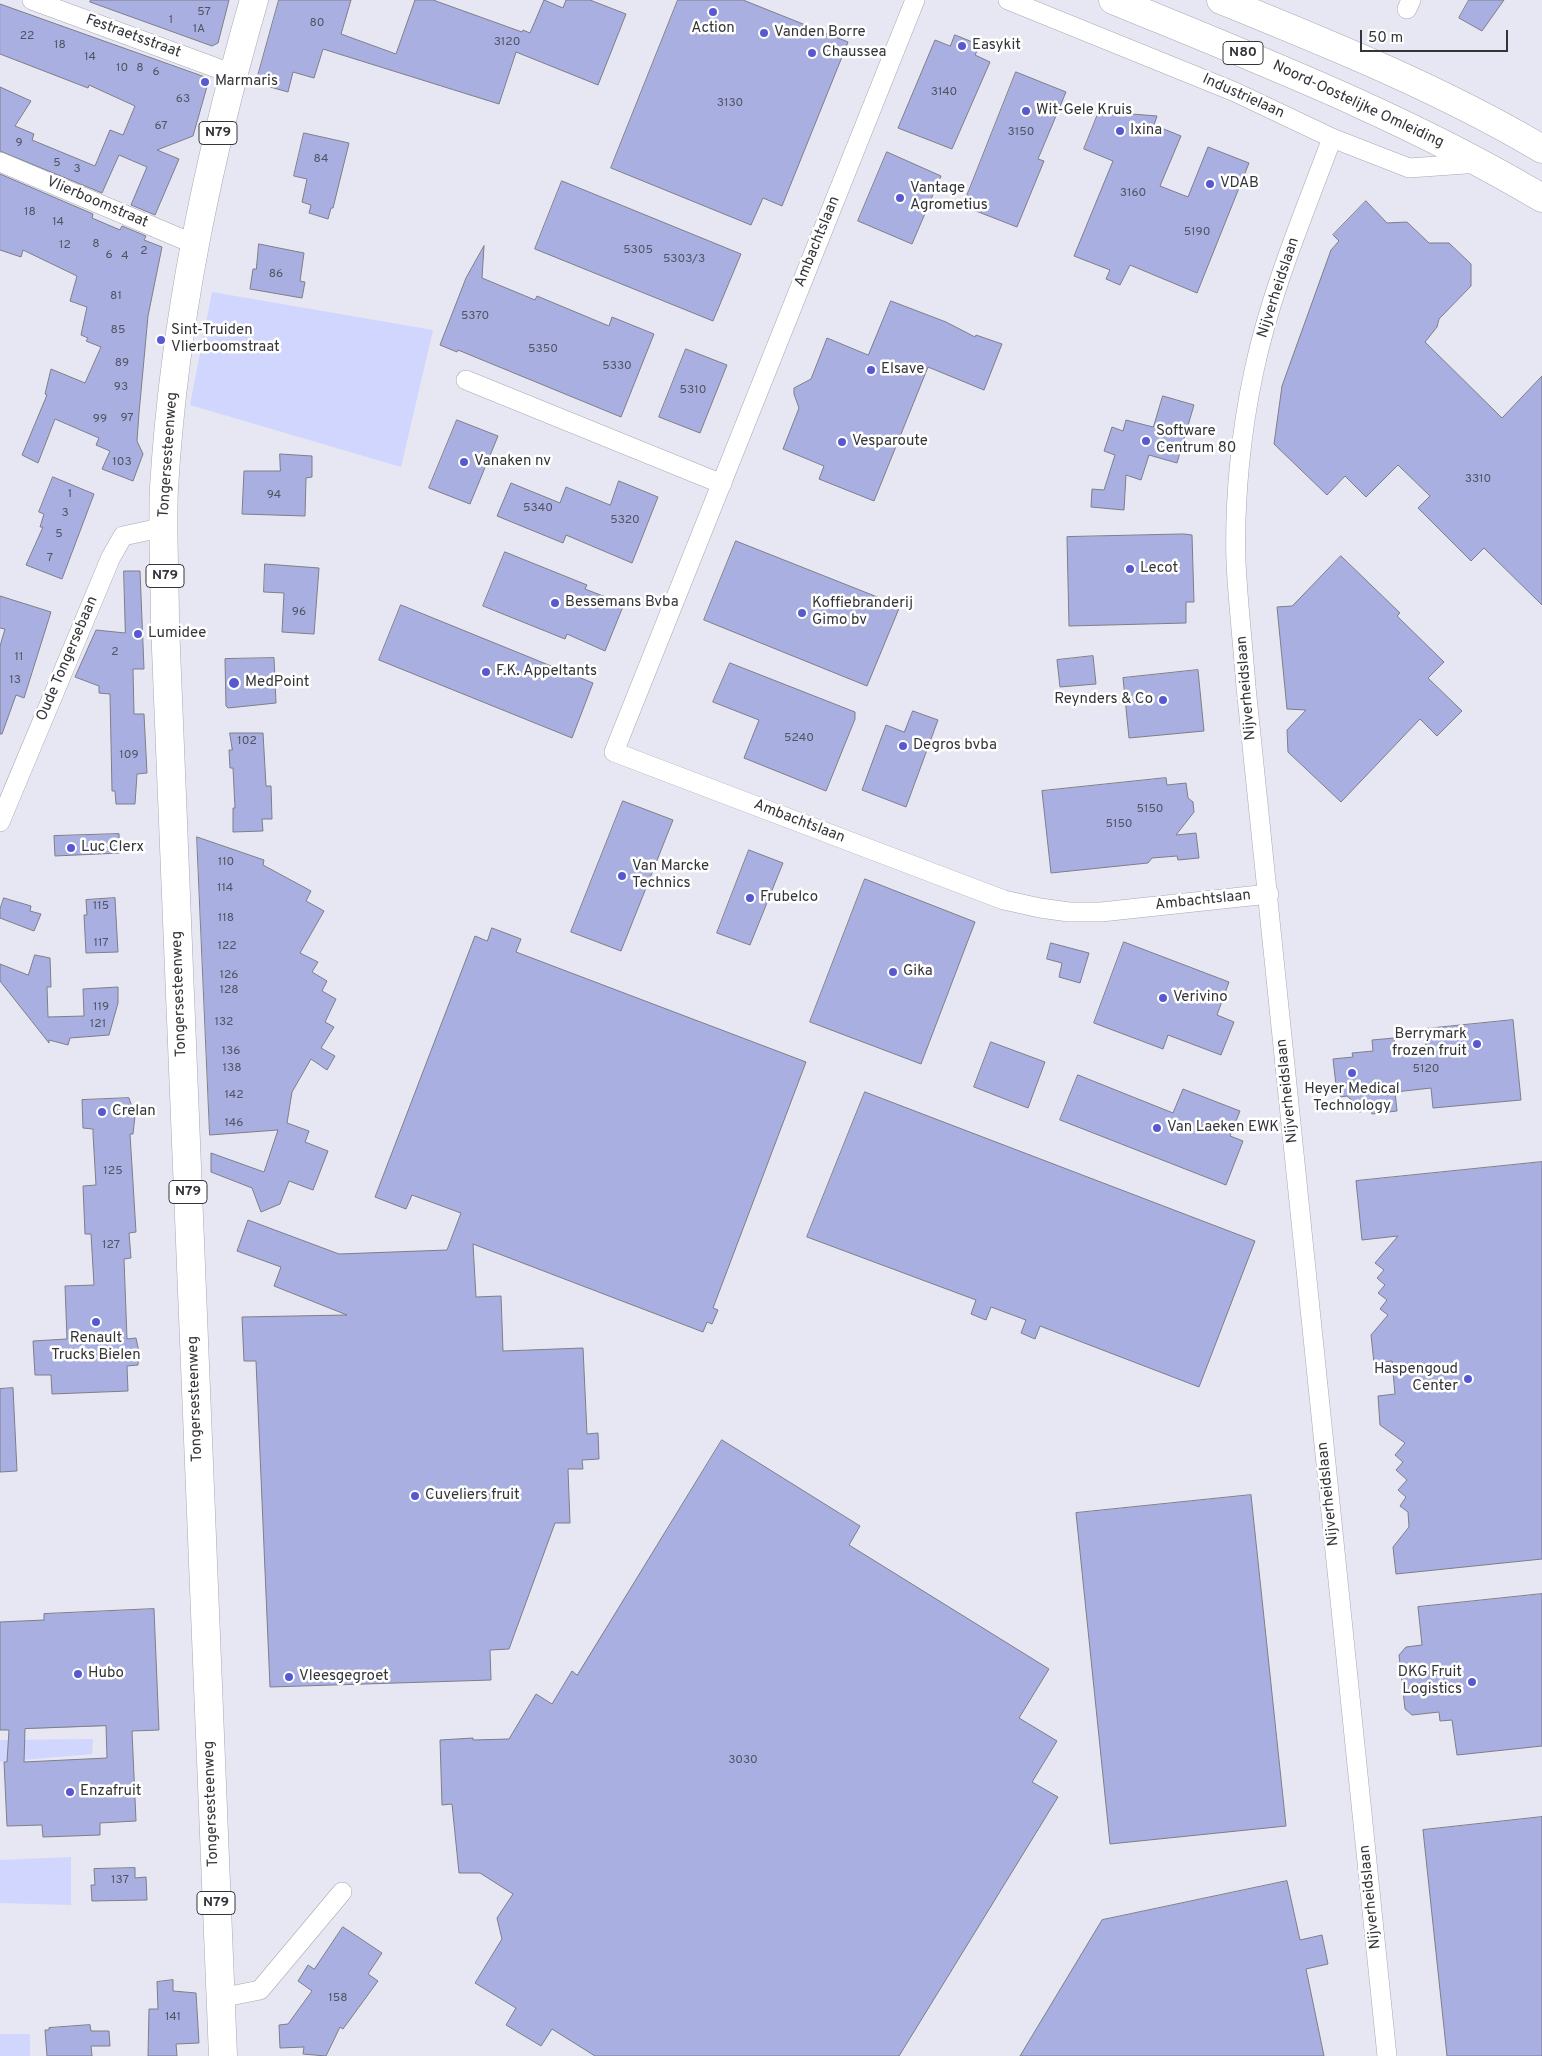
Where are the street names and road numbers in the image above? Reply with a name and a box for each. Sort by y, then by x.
street label: Festraetsstraat [83,11,183,63]
road number: N80 [1223,42,1263,64]
street label: Noord-Oostelijke Omleiding [1269,57,1447,153]
street label: Industrielaan [1199,71,1287,123]
road number: N79 [199,122,237,144]
street label: Vlierboomstraat [44,174,150,232]
street label: Ambachtslaan [792,194,844,290]
street label: Nijverheidslaan [1254,235,1304,341]
street label: Tongersesteenweg [156,391,182,519]
road number: N79 [146,564,184,588]
street label: Oude Tongersebaan [34,594,102,724]
street label: Nijverheidslaan [1233,635,1261,741]
street label: Ambachtslaan [751,796,847,848]
street label: Ambachtslaan [1154,887,1252,915]
street label: Tongersesteenweg [169,931,191,1057]
street label: Nijverheidslaan [1274,1038,1302,1144]
road number: N79 [169,1180,207,1204]
street label: Tongersesteenweg [185,1336,207,1462]
street label: Nijverheidslaan [1315,1441,1343,1547]
street label: Tongersesteenweg [201,1741,223,1867]
street label: Nijverheidslaan [1357,1844,1385,1950]
road number: N79 [197,1892,235,1915]

